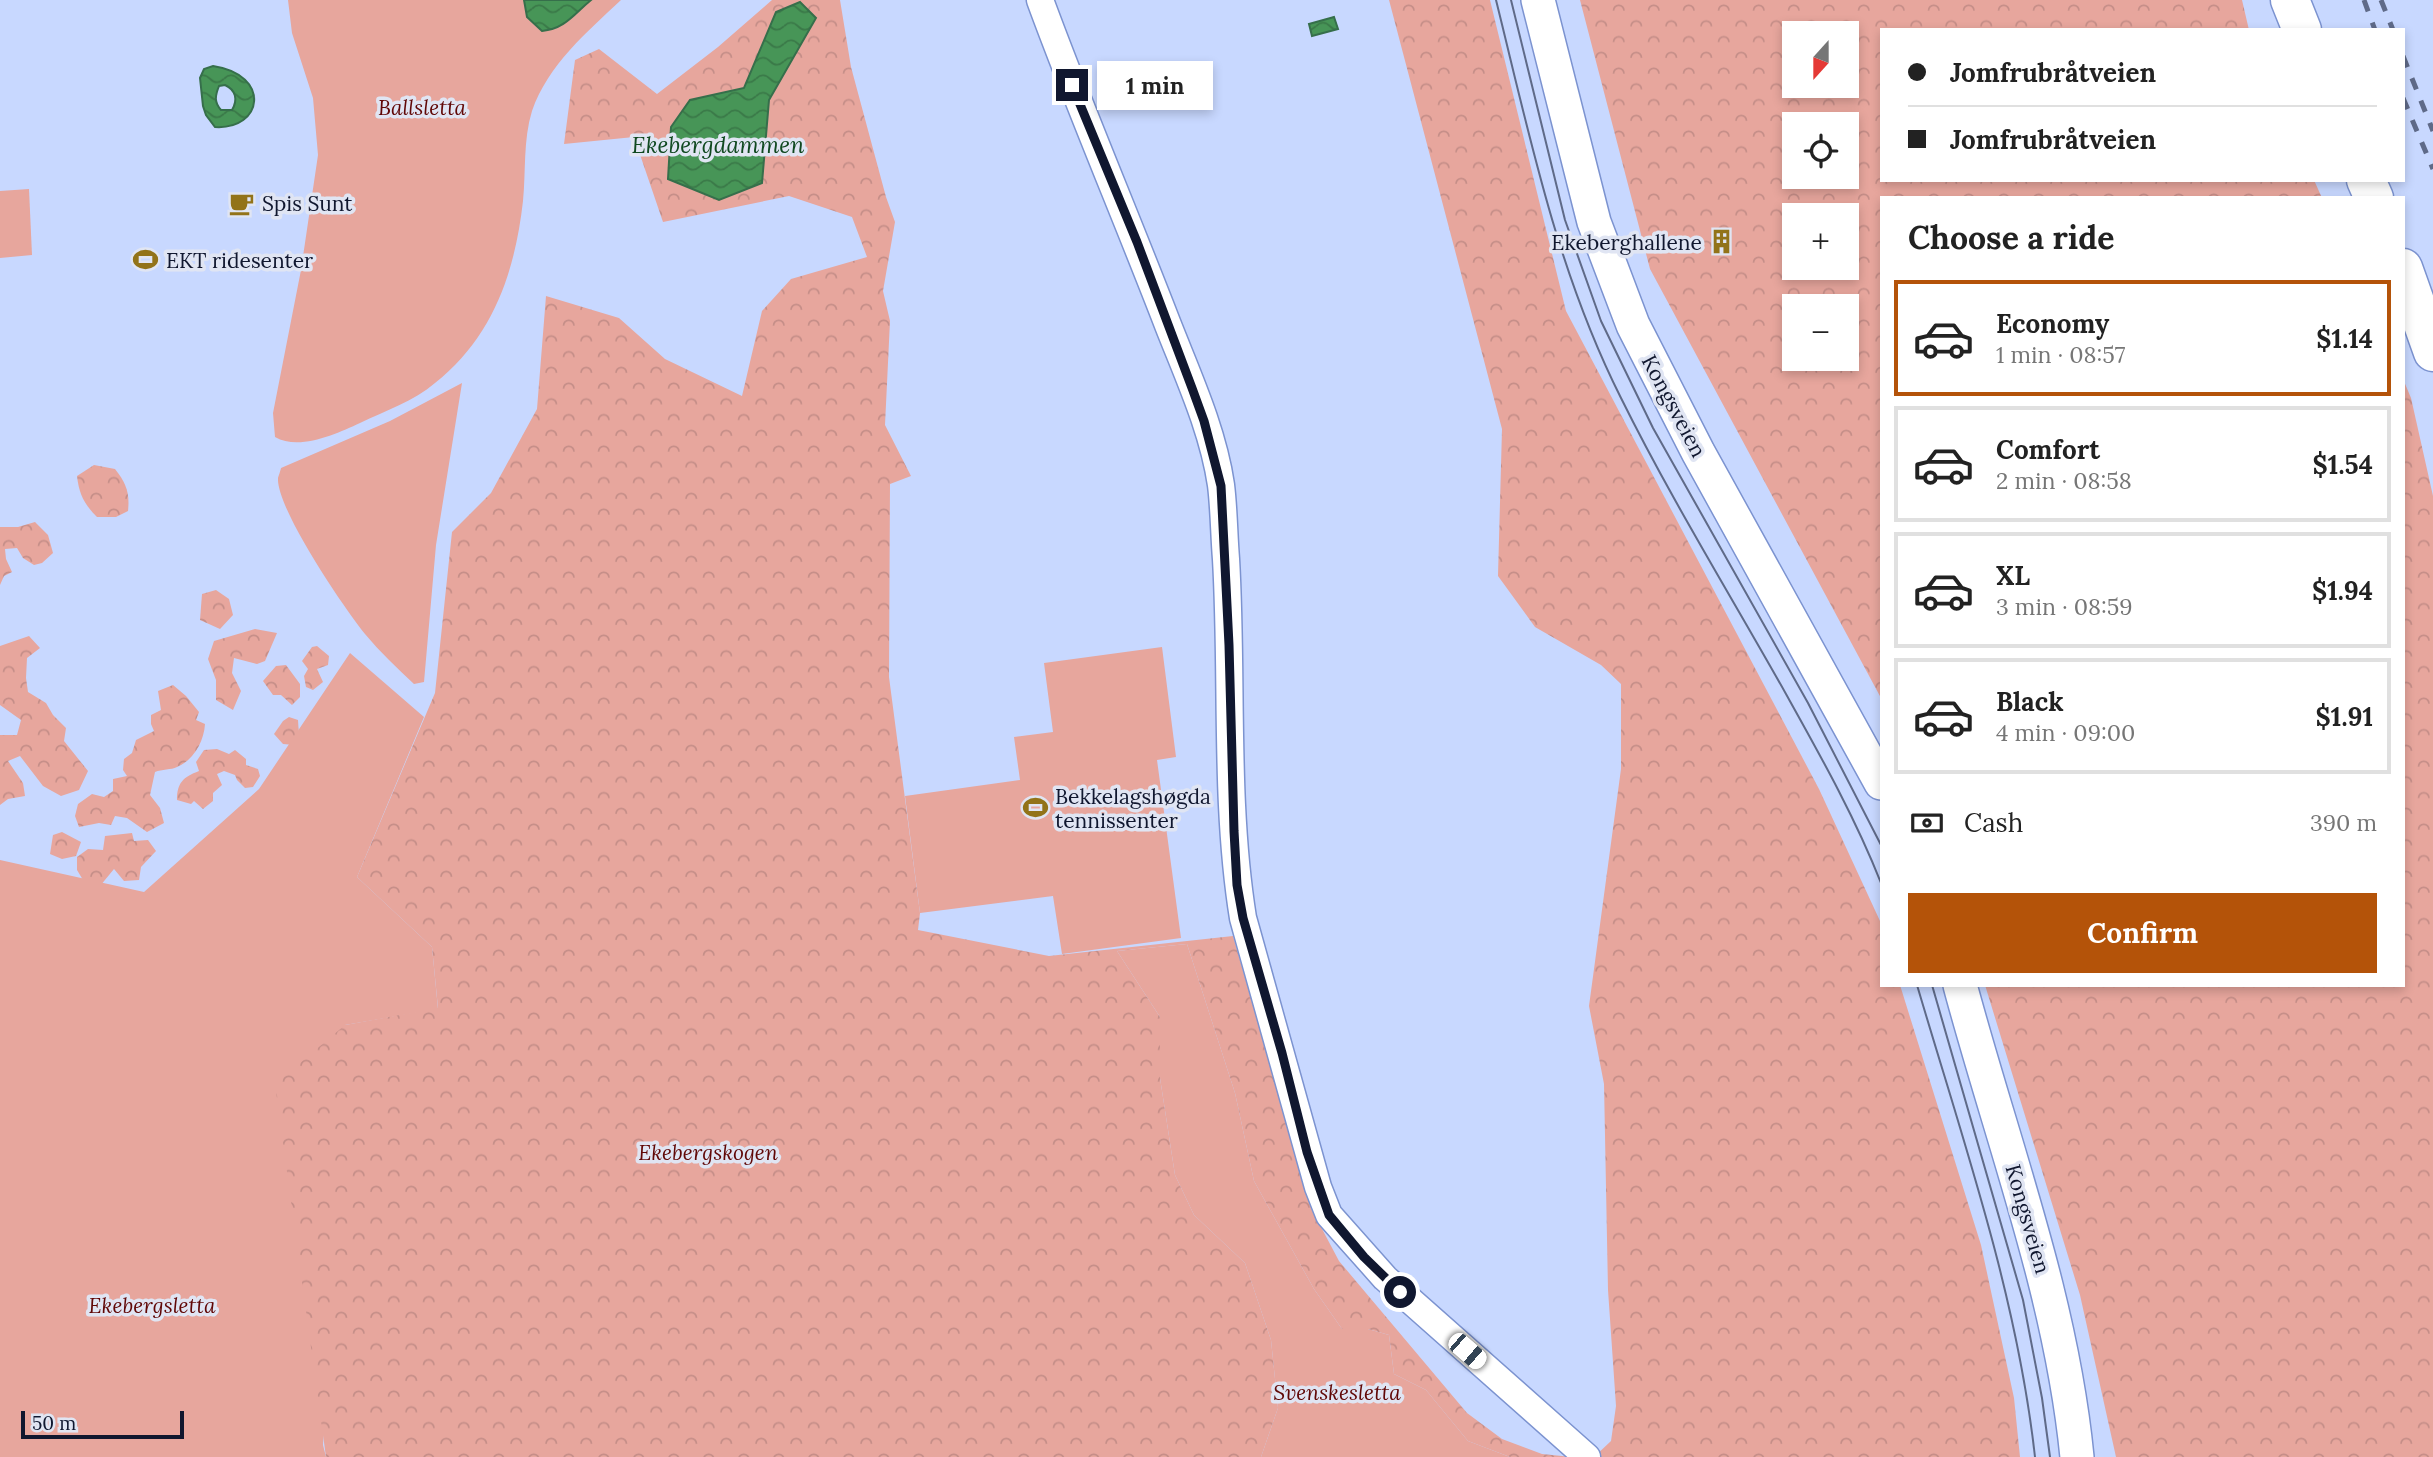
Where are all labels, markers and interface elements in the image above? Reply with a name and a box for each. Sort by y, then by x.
north arrow [1782,21,1858,98]
map controls [1782,21,1859,371]
text: Jomfrubråtveien [1950,56,2156,89]
callout: 1 min [1096,60,1212,110]
route end [1056,69,1088,101]
text: 1 min [1126,71,1184,100]
park label: Ballsletta [378,94,467,121]
button: locate [1782,112,1859,189]
text: Jomfrubråtveien [1950,123,2156,156]
water label: Ekebergdammen [632,130,804,159]
cafe icon: Spis Sunt [228,189,256,217]
place label: Spis Sunt [262,190,353,217]
button: + [1782,203,1859,280]
text: Choose a ride [1908,217,2115,258]
building icon: Ekeberghallene [1708,228,1736,256]
place label: Ekeberghallene [1551,229,1702,256]
sports icon: EKT ridesenter [132,246,160,274]
place label: EKT ridesenter [166,247,313,274]
button: − [1782,294,1859,371]
icon: car [1912,307,1975,370]
text: Economy [1996,307,2109,340]
text: $1.14 [2316,322,2373,355]
text: 1 min · 08:57 [1996,340,2125,369]
street label: Kongsveien [1636,350,1712,462]
icon: car [1912,433,1975,496]
text: Comfort [1996,433,2100,466]
text: $1.54 [2313,448,2373,481]
text: 2 min · 08:58 [1996,466,2132,495]
icon: car [1912,559,1975,622]
text: XL [1996,559,2030,592]
text: $1.94 [2312,574,2373,607]
text: 3 min · 08:59 [1996,592,2132,621]
icon: car [1912,685,1975,748]
text: Black [1996,685,2064,718]
text: $1.91 [2316,700,2373,733]
text: 4 min · 09:00 [1996,718,2135,747]
place label: Bekkelagshøgda tennissenter [1055,783,1211,834]
sports icon: Bekkelagshøgda tennissenter [1021,794,1049,822]
icon: cash [1908,804,1946,842]
text: Cash [1964,806,2023,839]
text: 390 m [2310,808,2377,837]
button: Confirm [1908,893,2377,973]
park label: Ekebergskogen [638,1139,778,1166]
street label: Kongsveien [2000,1161,2057,1277]
route start [1384,1276,1416,1308]
park label: Ekebergsletta [89,1292,216,1319]
car [1445,1329,1490,1373]
park label: Svenskesletta [1273,1379,1401,1406]
scale bar [21,1408,184,1440]
text: 50 m [32,1411,76,1435]

